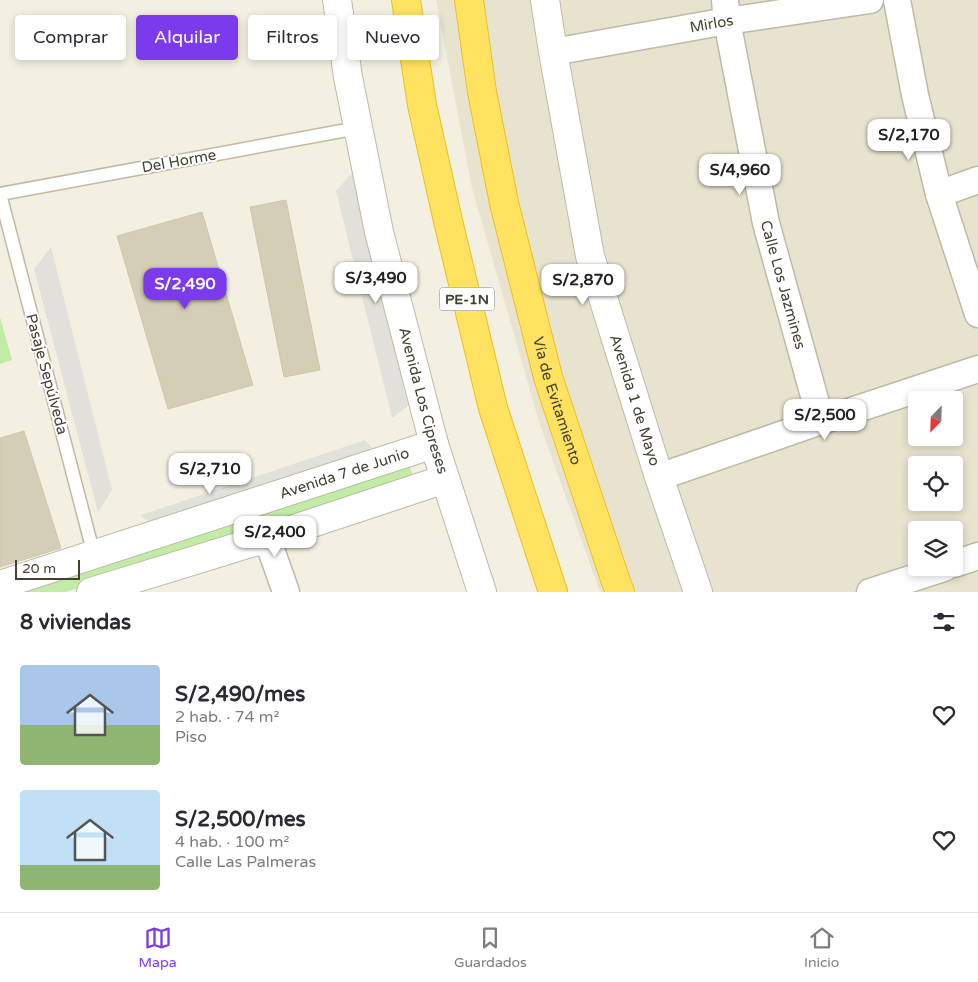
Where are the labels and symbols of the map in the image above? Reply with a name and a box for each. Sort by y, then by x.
street label: Mirlos [688,11,734,36]
pin: S/2,170 [863,119,955,161]
street label: Del Horme [140,146,218,176]
pin: S/4,960 [694,154,786,196]
street label: Calle Los Jazmines [757,218,810,351]
pin: S/3,490 [330,262,422,304]
pin: S/2,870 [537,264,629,306]
pin: S/2,490 [139,268,231,310]
road number: PE-1N [440,288,494,310]
street label: Pasaje Sepúlveda [22,312,72,436]
street label: Avenida Los Cipreses [395,325,452,476]
street label: Avenida 1 de Mayo [606,332,664,468]
street label: Vía de Evitamiento [529,335,586,467]
north arrow [908,391,962,446]
pin: S/2,500 [779,398,871,441]
street label: Avenida 7 de Junio [277,444,411,503]
pin: S/2,710 [164,452,256,495]
pin: S/2,400 [229,516,321,558]
scale bar [15,557,80,580]

